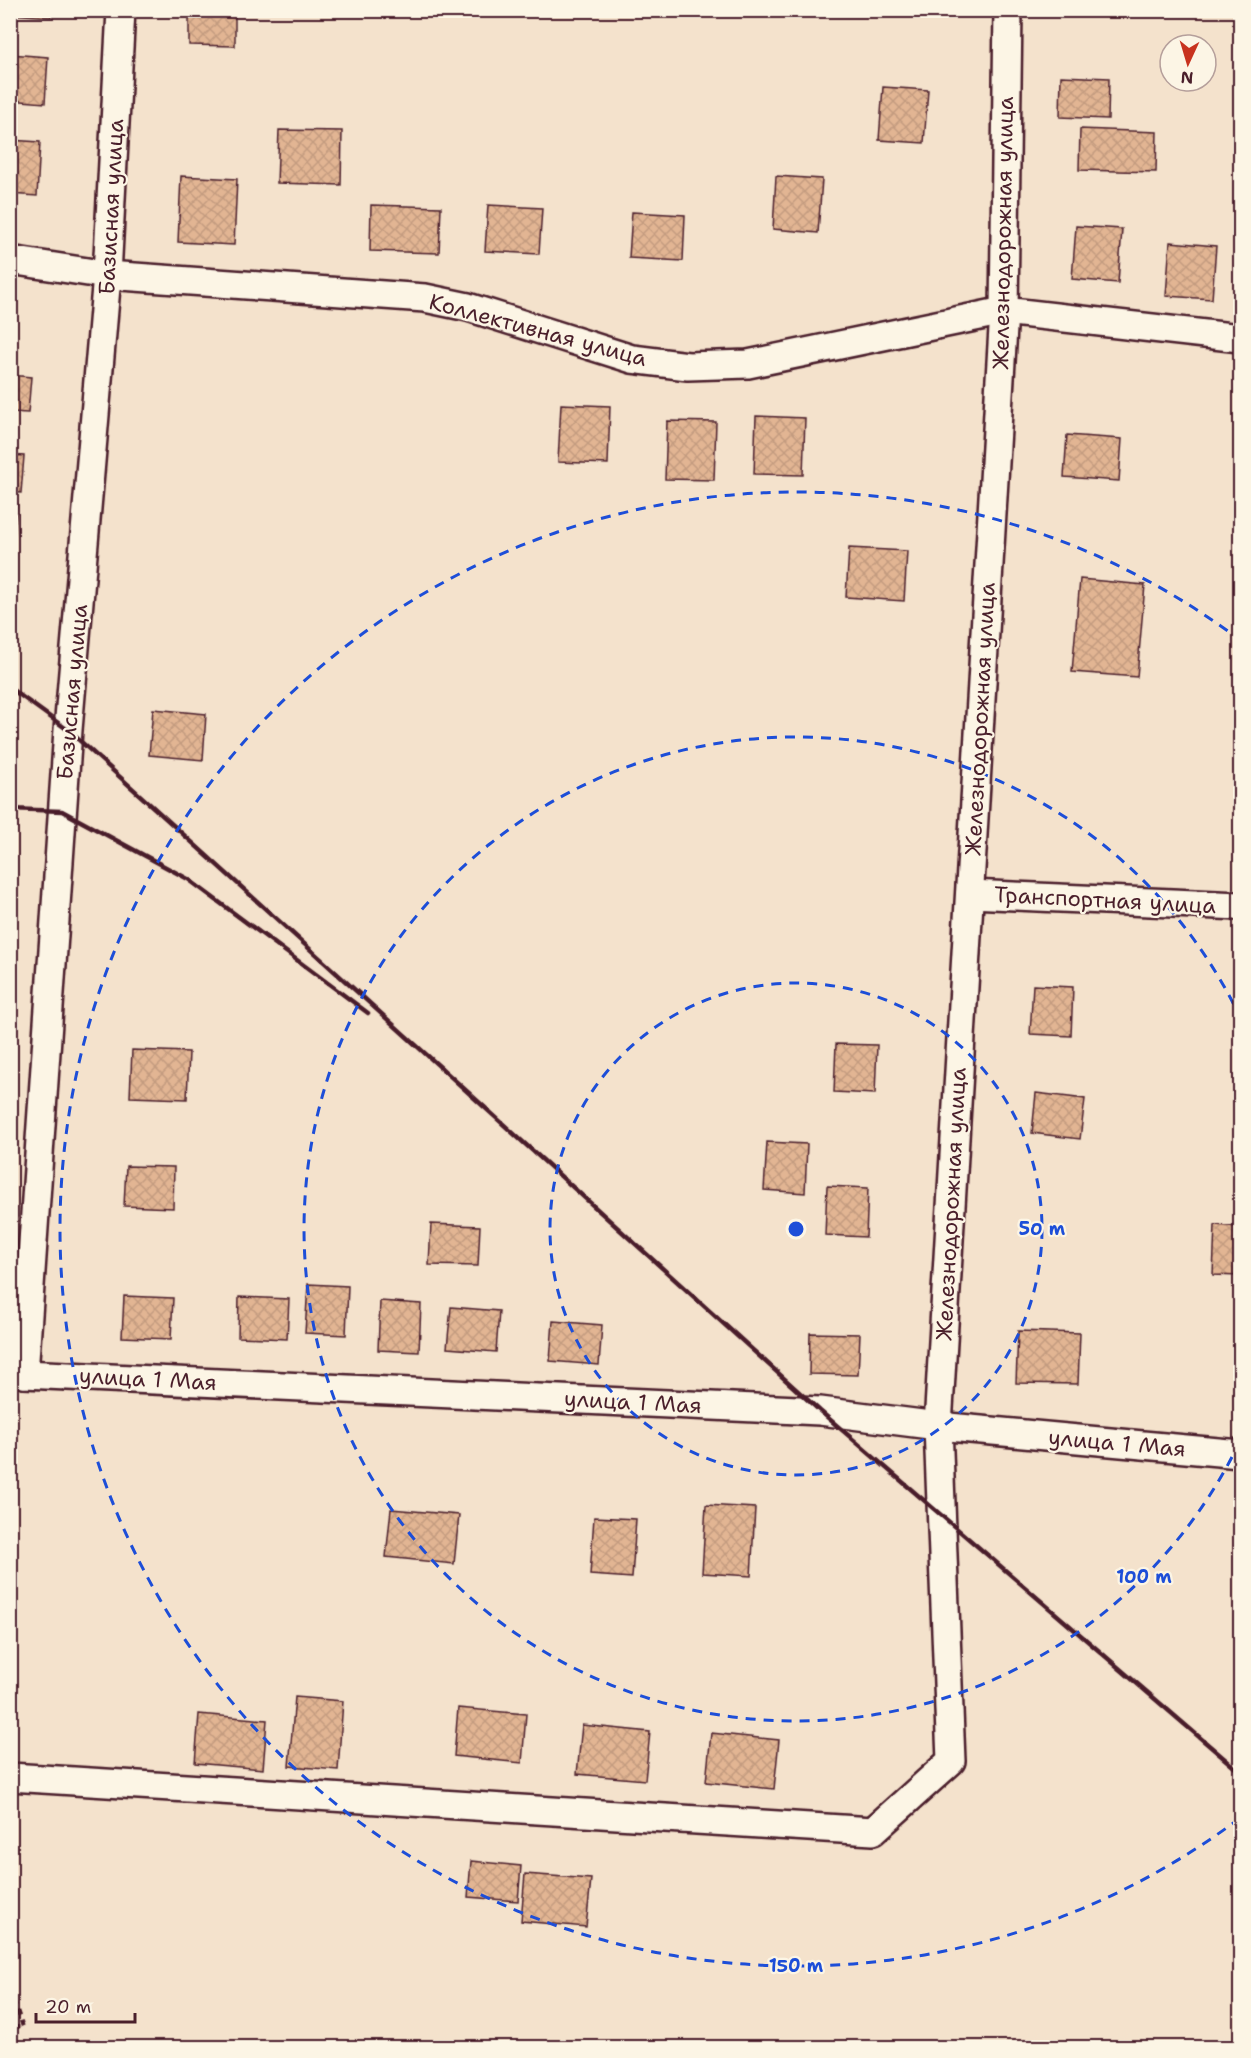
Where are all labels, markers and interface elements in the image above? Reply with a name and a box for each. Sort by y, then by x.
north arrow [1158,33,1218,93]
text: N [1180,67,1194,88]
street label: Железнодорожная улица [986,96,1020,370]
street label: Базисная улица [92,118,130,296]
street label: Коллективная улица [426,287,650,373]
street label: Железнодорожная улица [958,581,1002,856]
street label: Базисная улица [50,603,94,781]
street label: Транспортная улица [993,880,1217,920]
street label: Железнодорожная улица [929,1066,973,1341]
text: 50 m [1019,1217,1066,1241]
centre of rings [786,1219,806,1239]
street label: улица 1 Мая [78,1361,218,1397]
street label: улица 1 Мая [563,1384,703,1420]
street label: улица 1 Мая [1047,1423,1187,1463]
text: 100 m [1116,1565,1172,1589]
text: 150 m [769,1954,824,1978]
scale bar [36,1986,135,2024]
text: 20 m [45,1995,91,2019]

